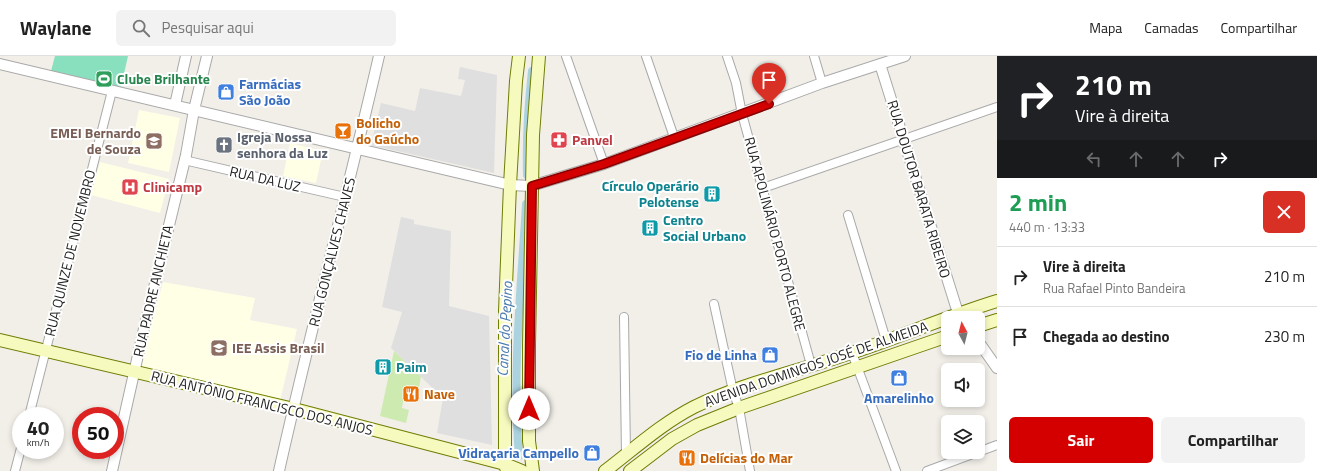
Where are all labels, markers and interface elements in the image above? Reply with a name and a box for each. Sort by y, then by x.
search box [116,10,396,46]
text: Waylane [20,13,92,42]
text: Pesquisar aqui [162,16,254,39]
icon: search [130,17,152,39]
text: Mapa [1089,17,1122,38]
text: Camadas [1144,17,1199,38]
text: Compartilhar [1221,17,1297,38]
pin [752,63,786,104]
text: 210 m [1075,63,1152,106]
place label: Clube Brilhante [117,68,210,89]
sports icon: Clube Brilhante [94,69,114,89]
icon: arrive [758,69,780,91]
icon: right [1009,72,1061,124]
place label: Farmácias São João [239,73,301,110]
shop icon: Farmácias São João [216,82,236,102]
street label: RUA DOUTOR BARATA RIBEIRO [882,97,957,280]
text: Vire à direita [1075,102,1169,129]
place label: Bolicho do Gaúcho [356,112,419,149]
bar icon: Bolicho do Gaúcho [333,121,353,141]
place label: EMEI Bernardo de Souza [50,122,141,159]
place label: Igreja Nossa senhora da Luz [237,126,328,163]
place label: Panvel [572,129,613,150]
pharmacy icon: Panvel [549,130,569,150]
school or university icon: EMEI Bernardo de Souza [144,131,164,151]
street label: RUA APOLINÁRIO PORTO ALEGRE [739,134,812,334]
church icon: Igreja Nossa senhora da Luz [214,135,234,155]
icon: left [1083,148,1105,170]
icon: ahead [1125,148,1147,170]
icon: ahead [1167,148,1189,170]
icon: right [1209,148,1231,170]
street label: RUA DA LUZ [228,160,303,197]
street label: RUA QUINZE DE NOVEMBRO [39,167,100,338]
street label: RUA GONÇALVES CHAVES [303,175,360,329]
place label: Círculo Operário Pelotense [602,175,699,212]
place label: Clinicamp [143,176,202,197]
hospital icon: Clinicamp [120,177,140,197]
building icon: Círculo Operário Pelotense [702,184,722,204]
text: 2 min [1009,184,1067,220]
button: close [1263,191,1305,233]
place label: Centro Social Urbano [663,209,746,246]
text: 440 m · 13:33 [1009,217,1085,237]
building icon: Centro Social Urbano [640,218,660,238]
street label: RUA PADRE ANCHIETA [127,222,178,359]
text: Vire à direita [1043,255,1126,278]
text: 210 m [1264,265,1305,288]
icon: right [1009,266,1031,288]
text: Rua Rafael Pinto Bandeira [1043,278,1186,298]
water label: Canal do Pepino [491,280,519,377]
north arrow [941,311,985,355]
map controls [941,311,985,459]
street label: AVENIDA DOMINGOS JOSÉ DE ALMEIDA [701,315,931,412]
text: Chegada ao destino [1043,325,1169,348]
text: 230 m [1264,325,1305,348]
icon: arrive [1009,326,1031,348]
place label: IEE Assis Brasil [232,337,324,358]
school or university icon: IEE Assis Brasil [209,338,229,358]
place label: Fio de Linha [685,344,757,365]
shop icon: Fio de Linha [760,345,780,365]
place label: Paim [396,356,427,377]
building icon: Paim [373,357,393,377]
button: sound [941,363,985,407]
street label: RUA ANTÔNIO FRANCISCO DOS ANJOS [149,365,375,440]
shop icon: Amarelinho [889,368,909,388]
place label: Nave [424,383,455,404]
restaurant icon: Nave [401,384,421,404]
place label: Amarelinho [864,387,934,408]
position arrow [508,388,550,430]
speed limit sign: 50 [72,407,124,459]
text: 40 [27,412,49,443]
button: layers [941,415,985,459]
button: Sair [1009,417,1153,463]
button: Compartilhar [1161,417,1305,463]
text: km/h [27,435,49,450]
place label: Vidraçaria Campello [458,442,579,463]
shop icon: Vidraçaria Campello [582,443,602,463]
place label: Delícias do Mar [700,447,793,468]
restaurant icon: Delícias do Mar [677,448,697,468]

